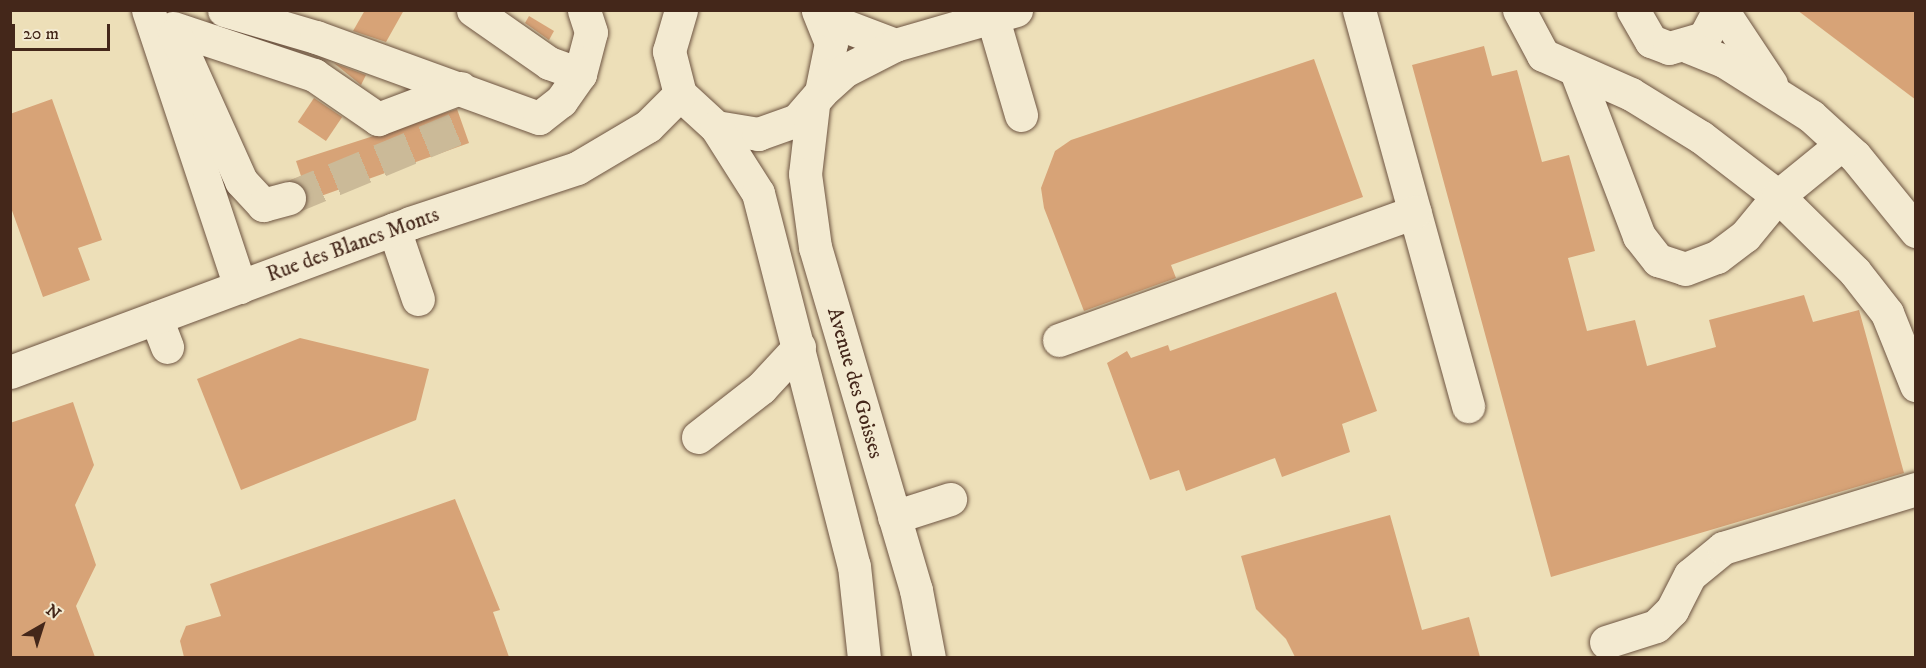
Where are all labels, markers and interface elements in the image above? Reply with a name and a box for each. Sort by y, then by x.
scale bar [15,12,112,50]
text: 20 m [23,23,59,45]
street label: Rue des Blancs Monts [263,202,443,288]
street label: Avenue des Goisses [821,305,889,461]
north arrow [12,596,72,656]
text: N [42,600,65,624]

